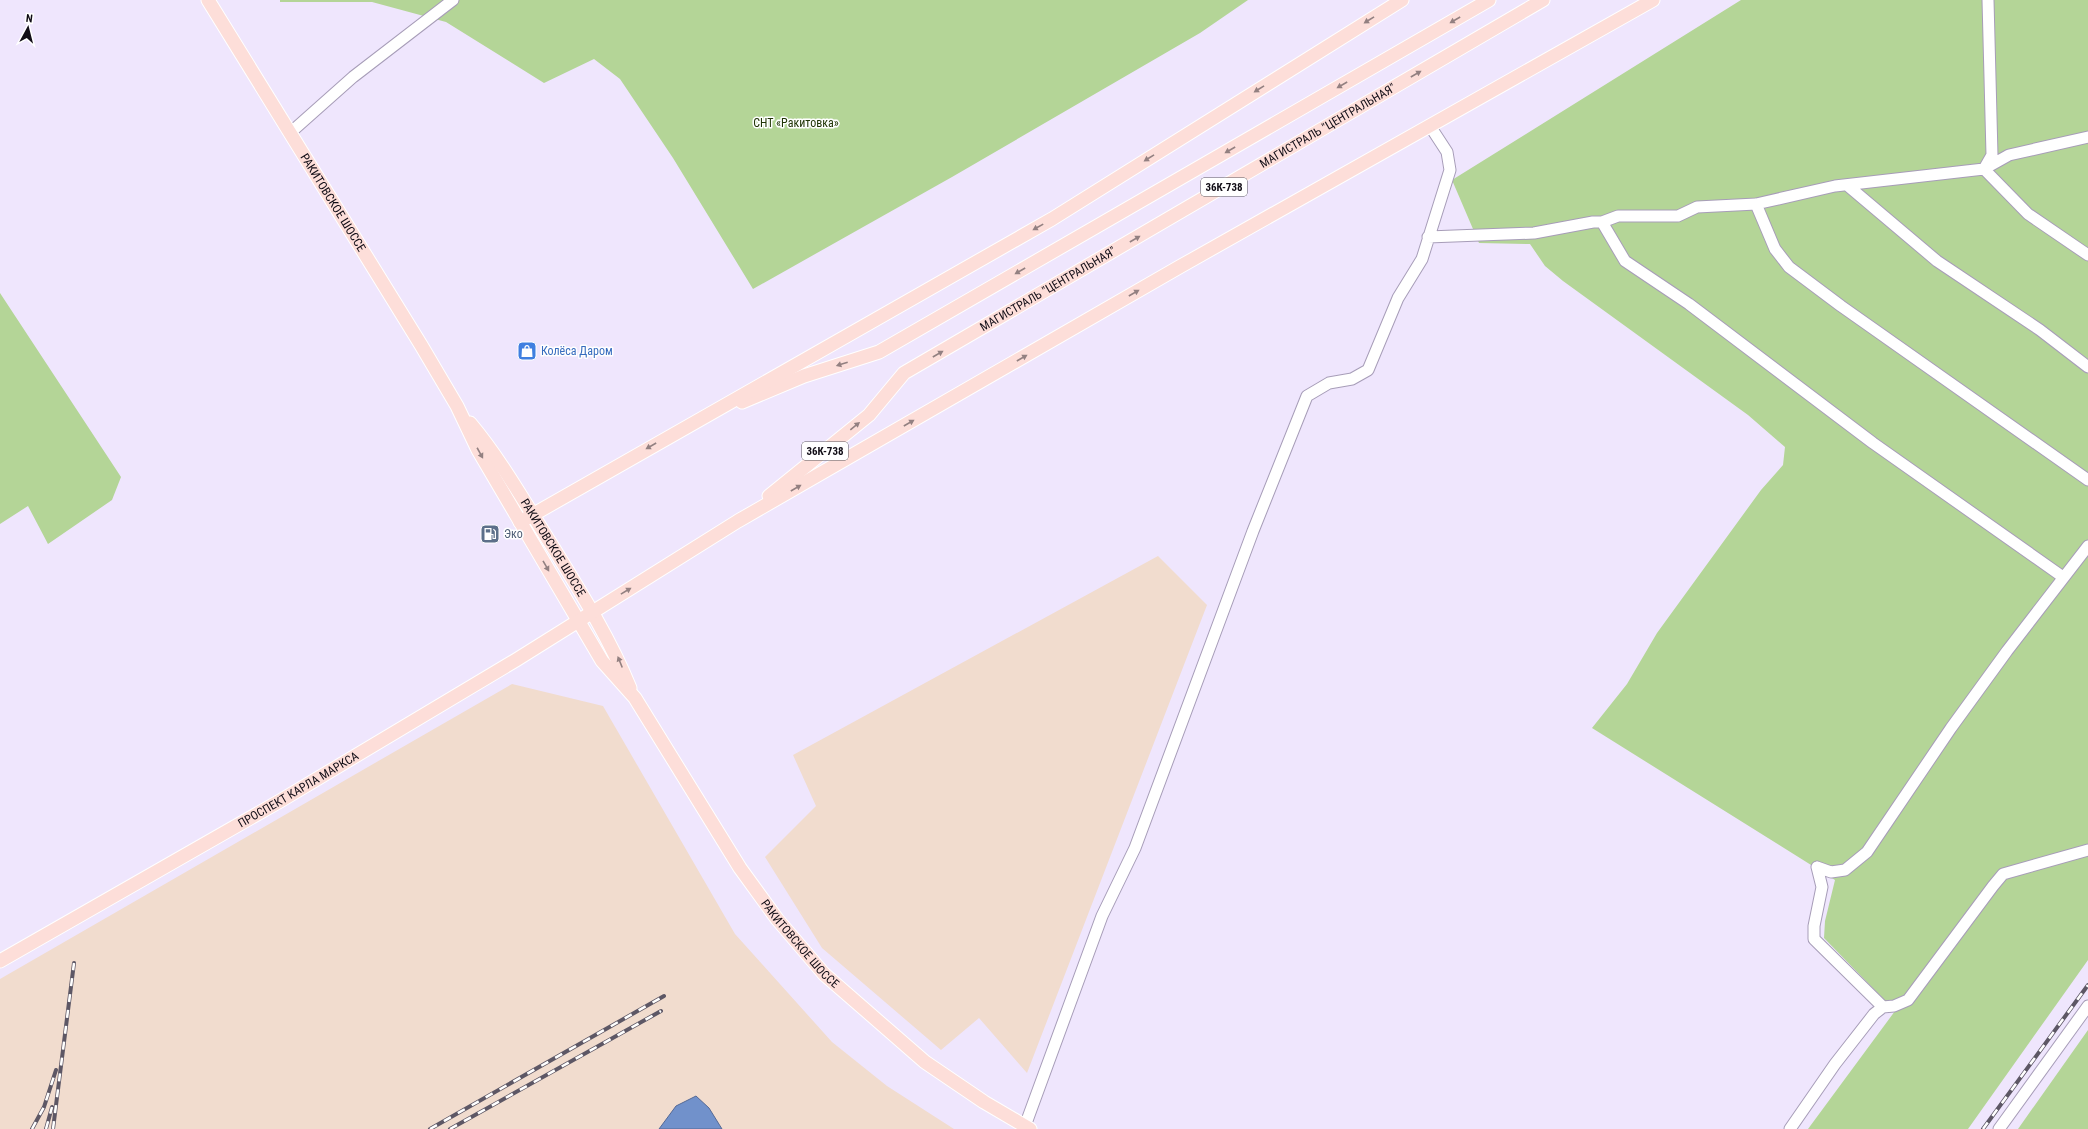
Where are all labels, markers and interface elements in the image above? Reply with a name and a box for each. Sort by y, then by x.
north arrow [8,8,48,48]
text: N [25,12,34,25]
one-way arrow [1364,16,1374,24]
one-way arrow [1449,16,1461,23]
one-way arrow [1410,71,1422,78]
street label: МАГИСТРАЛЬ "ЦЕНТРАЛЬНАЯ" [1257,80,1398,171]
one-way arrow [1337,81,1348,88]
one-way arrow [1254,85,1264,93]
park label: СНТ «Ракитовка» [753,116,839,130]
one-way arrow [1224,146,1236,153]
street label: РАКИТОВСКОЕ ШОССЕ [298,151,369,254]
one-way arrow [1143,155,1155,162]
road number: 36К-738 [1201,178,1247,196]
one-way arrow [1032,223,1044,230]
one-way arrow [1129,235,1141,242]
street label: МАГИСТРАЛЬ "ЦЕНТРАЛЬНАЯ" [977,244,1118,334]
one-way arrow [1014,267,1026,274]
one-way arrow [1128,290,1140,297]
shop icon: Колёса Даром [516,340,538,362]
place label: Колёса Даром [541,344,613,358]
one-way arrow [932,350,944,357]
one-way arrow [1016,355,1028,362]
one-way arrow [835,361,847,367]
one-way arrow [903,419,915,426]
one-way arrow [850,421,861,430]
road number: 36К-738 [802,442,848,460]
one-way arrow [645,443,657,450]
one-way arrow [476,448,483,459]
one-way arrow [790,484,802,491]
street label: РАКИТОВСКОЕ ШОССЕ [518,496,589,599]
fuel station icon: Эко [479,523,501,545]
place label: Эко [504,527,523,541]
one-way arrow [542,560,549,571]
one-way arrow [620,587,632,594]
one-way arrow [617,657,623,668]
street label: ПРОСПЕКТ КАРЛА МАРКСА [236,749,361,830]
street label: РАКИТОВСКОЕ ШОССЕ [758,897,842,991]

